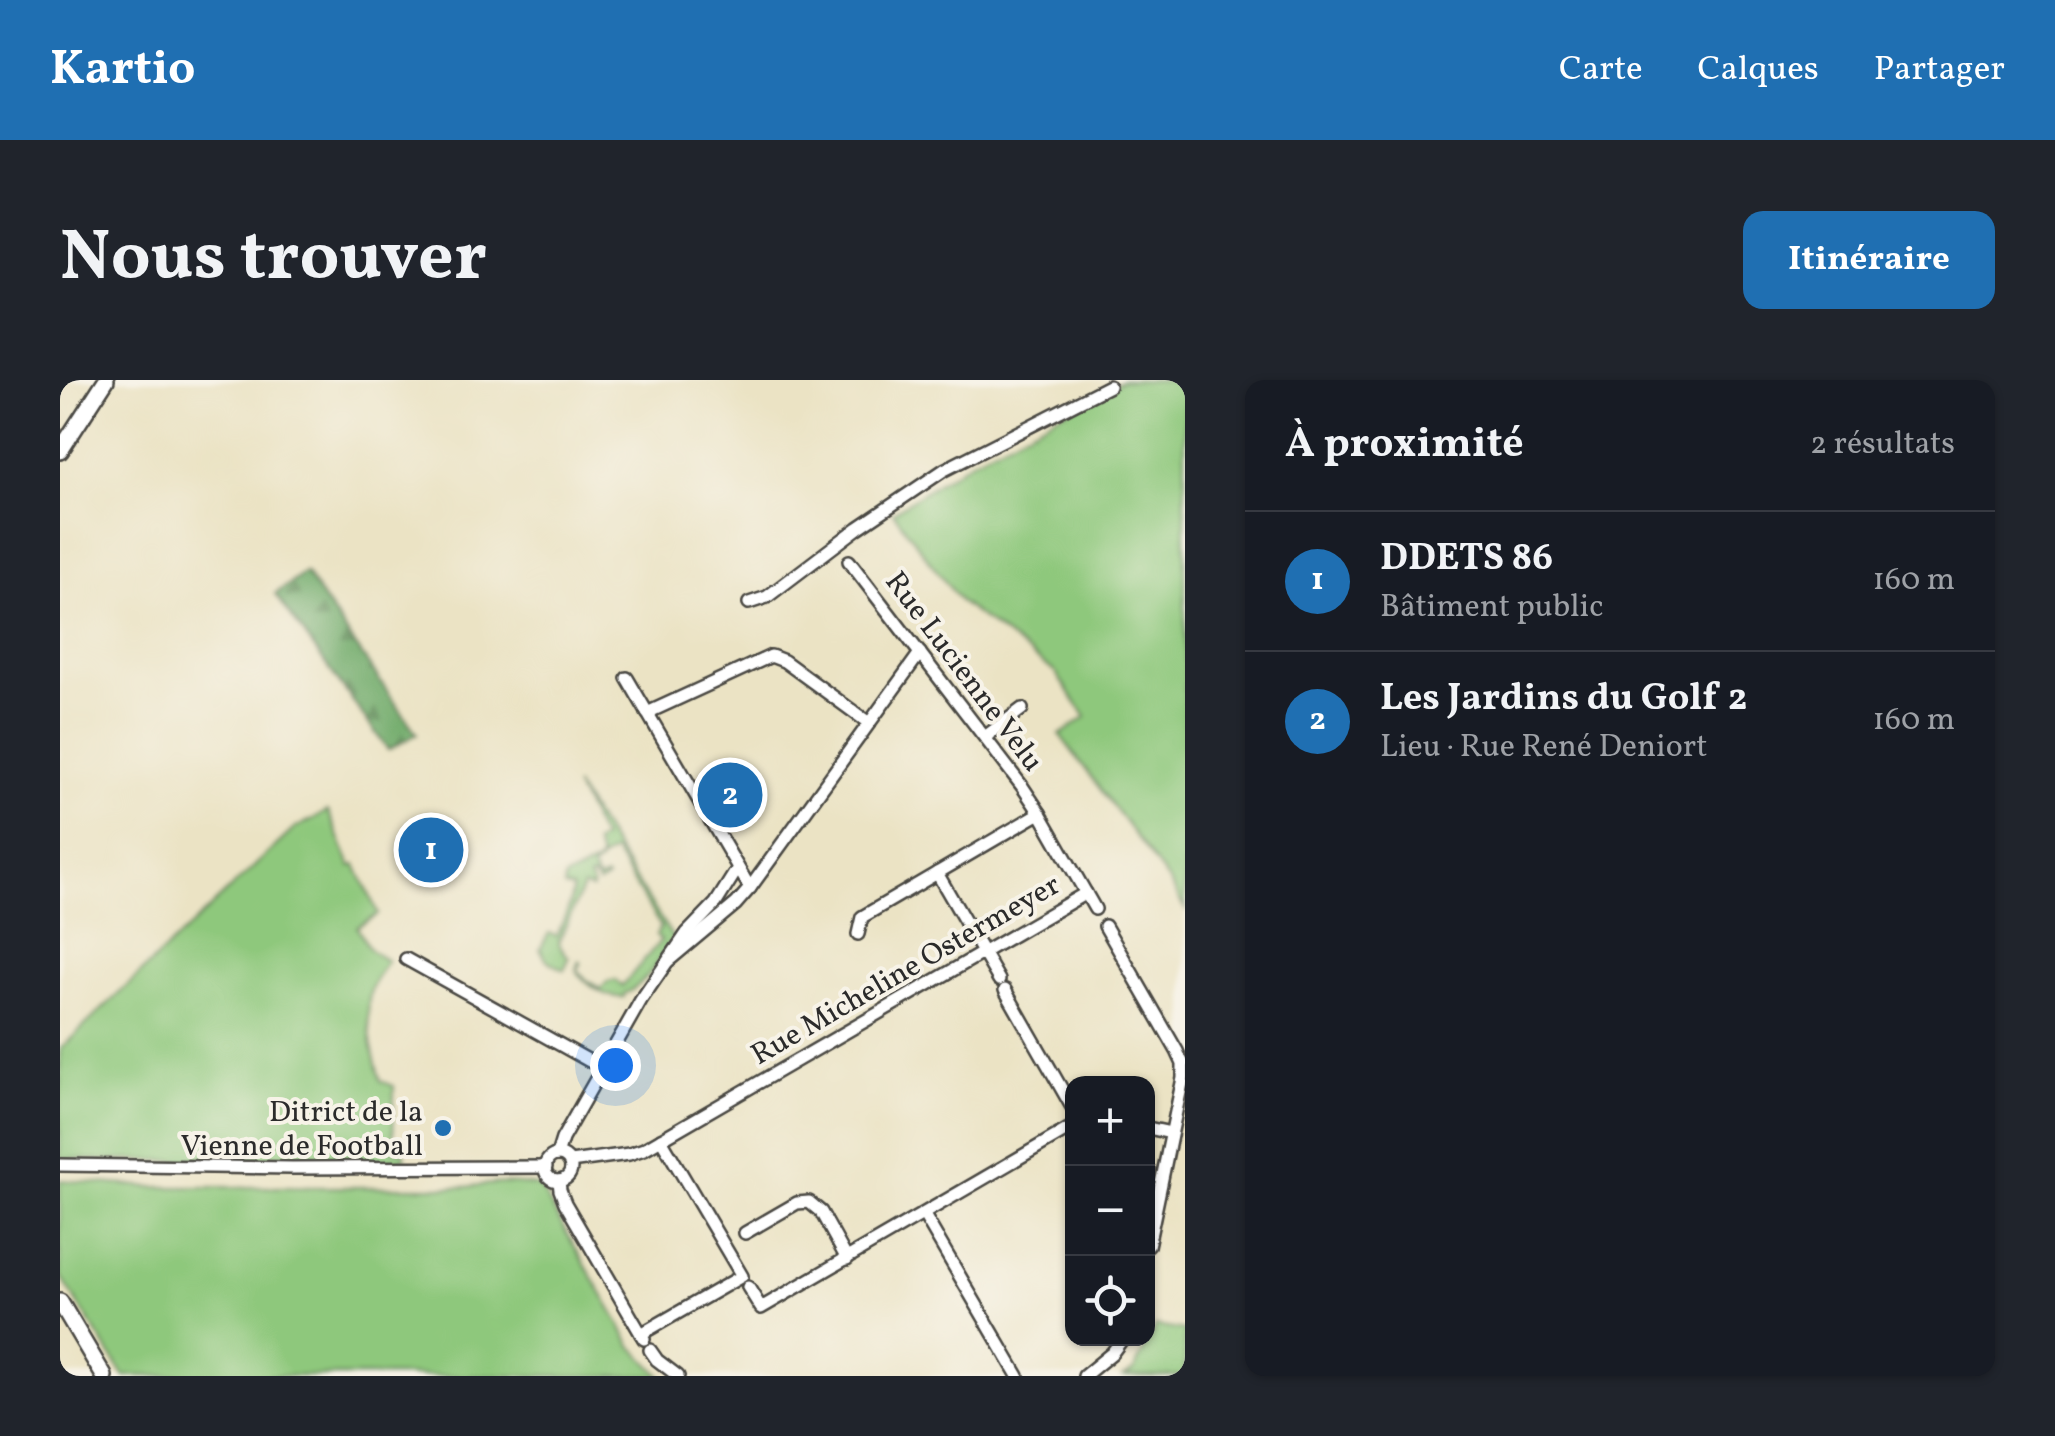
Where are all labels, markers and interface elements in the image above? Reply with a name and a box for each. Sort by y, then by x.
text: Kartio [50,37,195,104]
text: Carte [1559,46,1643,94]
text: Calques [1698,46,1819,94]
text: Partager [1874,46,2005,94]
text: Nous trouver [60,211,487,309]
button: Itinéraire [1743,211,1995,309]
text: À proximité [1285,416,1524,475]
text: 2 résultats [1810,423,1955,467]
text: DDETS 86 [1380,533,1553,586]
text: 1 [1311,559,1324,603]
text: 160 m [1872,559,1955,603]
street label: Rue Lucienne Velu [874,563,1053,781]
text: Bâtiment public [1380,586,1604,630]
text: Les Jardins du Golf 2 [1380,673,1748,726]
text: 2 [1309,699,1326,743]
text: 160 m [1872,699,1955,743]
text: Lieu · Rue René Deniort [1380,726,1707,770]
pin: 2 [698,758,762,832]
pin: 1 [398,812,464,888]
street label: Rue Micheline Ostermeyer [744,865,1068,1077]
your location [590,1040,641,1091]
map controls [1065,1076,1155,1346]
button: + [1065,1076,1155,1166]
place label: Ditrict de la Vienne de Football [180,1092,423,1168]
marker: Ditrict de la Vienne de Football [432,1117,454,1139]
button: − [1065,1166,1155,1256]
button: locate [1065,1256,1155,1346]

